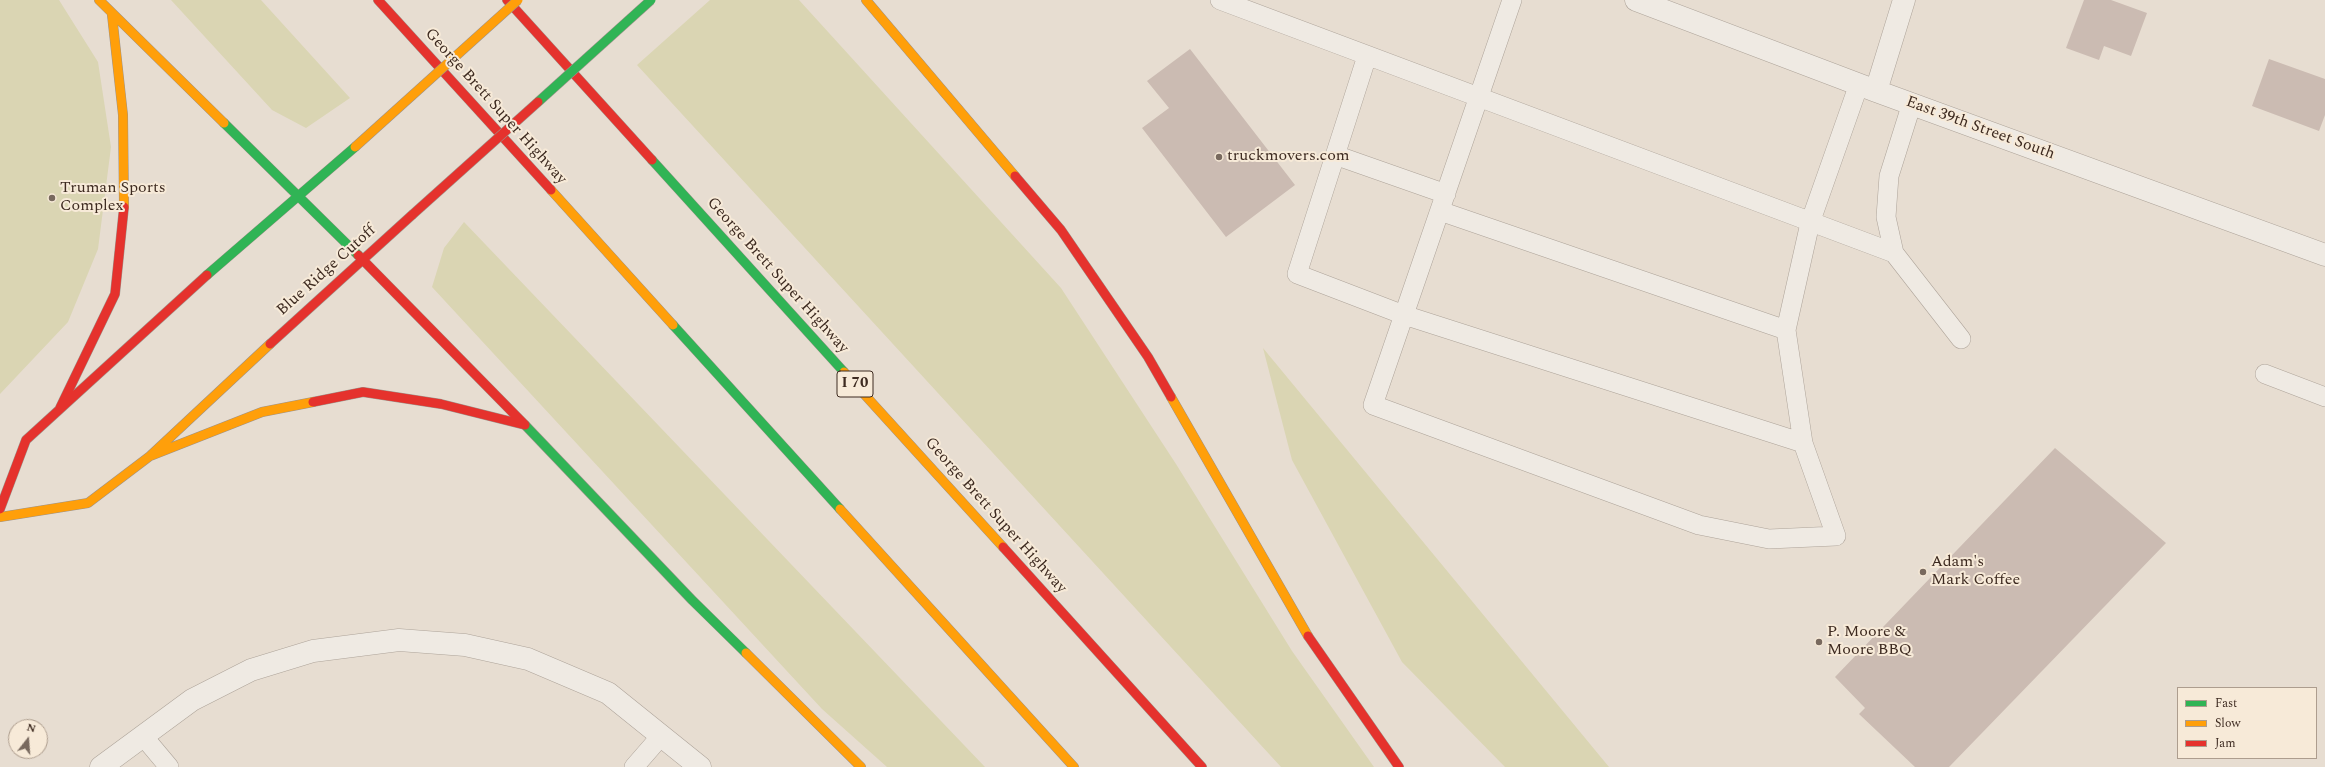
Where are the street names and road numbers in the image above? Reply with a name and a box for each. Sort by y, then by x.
street label: George Brett Super Highway [420,25,570,189]
street label: East 39th Street South [1903,93,2057,165]
street label: George Brett Super Highway [702,194,852,358]
street label: Blue Ridge Cutoff [274,222,380,320]
road number: I 70 [837,371,873,397]
street label: George Brett Super Highway [920,434,1070,598]

